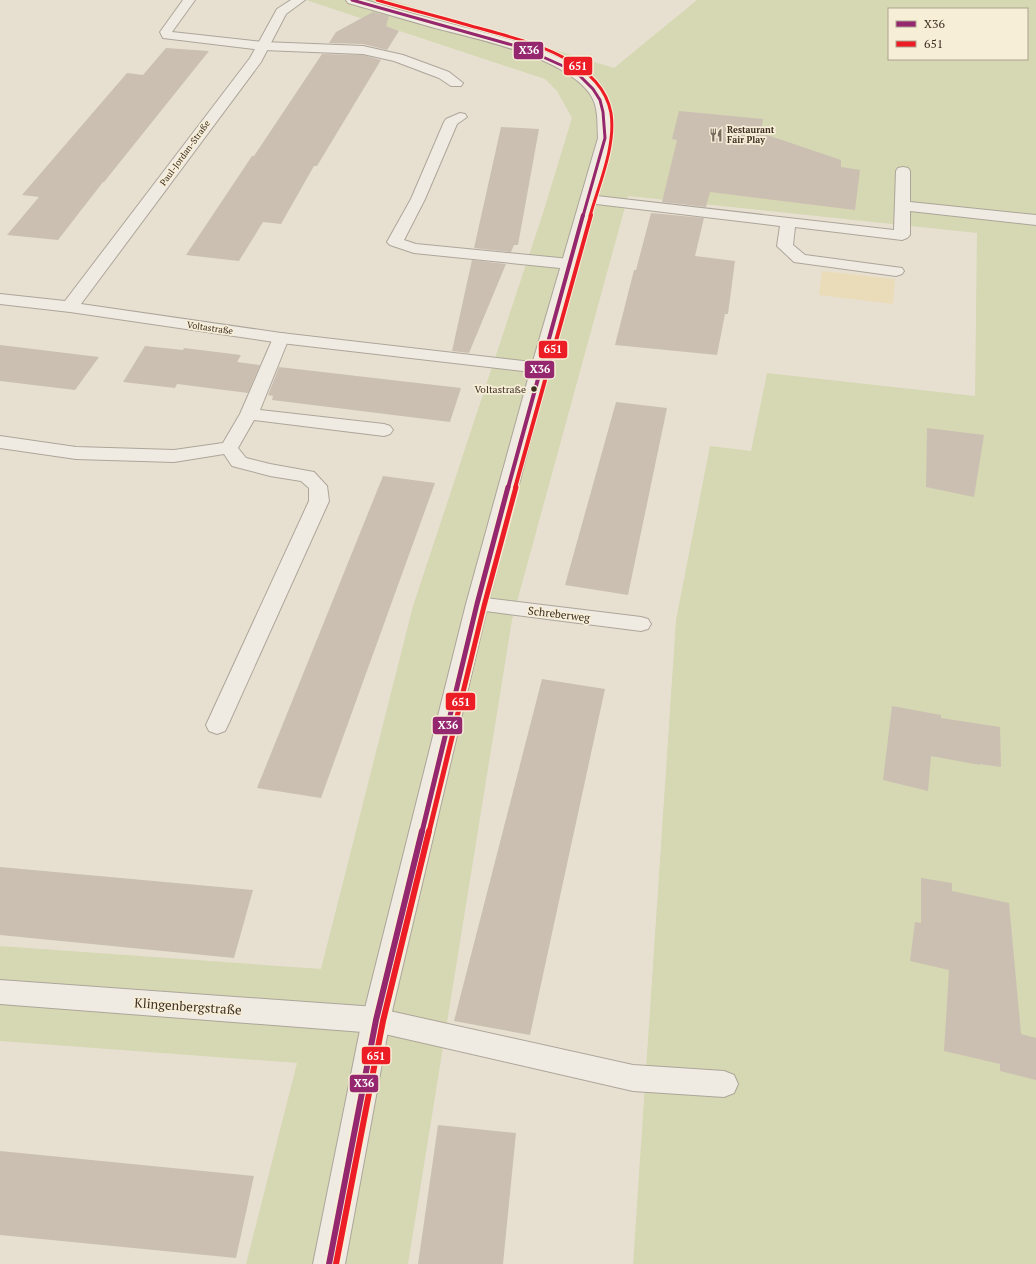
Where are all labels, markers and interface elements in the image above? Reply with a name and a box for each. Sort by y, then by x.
legend [888,8,1028,60]
text: X36 [924,16,945,31]
text: 651 [924,36,943,51]
line badge: X36 [513,41,544,60]
text: X36 [519,43,539,57]
line badge: 651 [563,56,593,76]
text: 651 [569,59,587,73]
street label: Paul-Jordan-Straße [157,117,213,188]
place label: Restaurant Fair Play [727,124,775,146]
restaurant icon: Restaurant Fair Play [708,127,724,143]
street label: Voltastraße [186,319,234,337]
line badge: 651 [538,340,568,359]
text: 651 [544,342,562,356]
line badge: X36 [524,360,555,379]
text: X36 [530,362,550,376]
place label: Voltastraße [474,383,526,396]
marker: Voltastraße [529,384,539,394]
street label: Schreberweg [527,603,591,625]
line badge: 651 [445,692,476,711]
text: 651 [452,695,470,709]
line badge: X36 [432,716,463,735]
text: X36 [438,718,458,732]
street label: Klingenbergstraße [134,993,242,1019]
line badge: 651 [361,1046,391,1065]
text: 651 [367,1049,385,1063]
line badge: X36 [349,1074,379,1093]
text: X36 [354,1076,374,1090]

